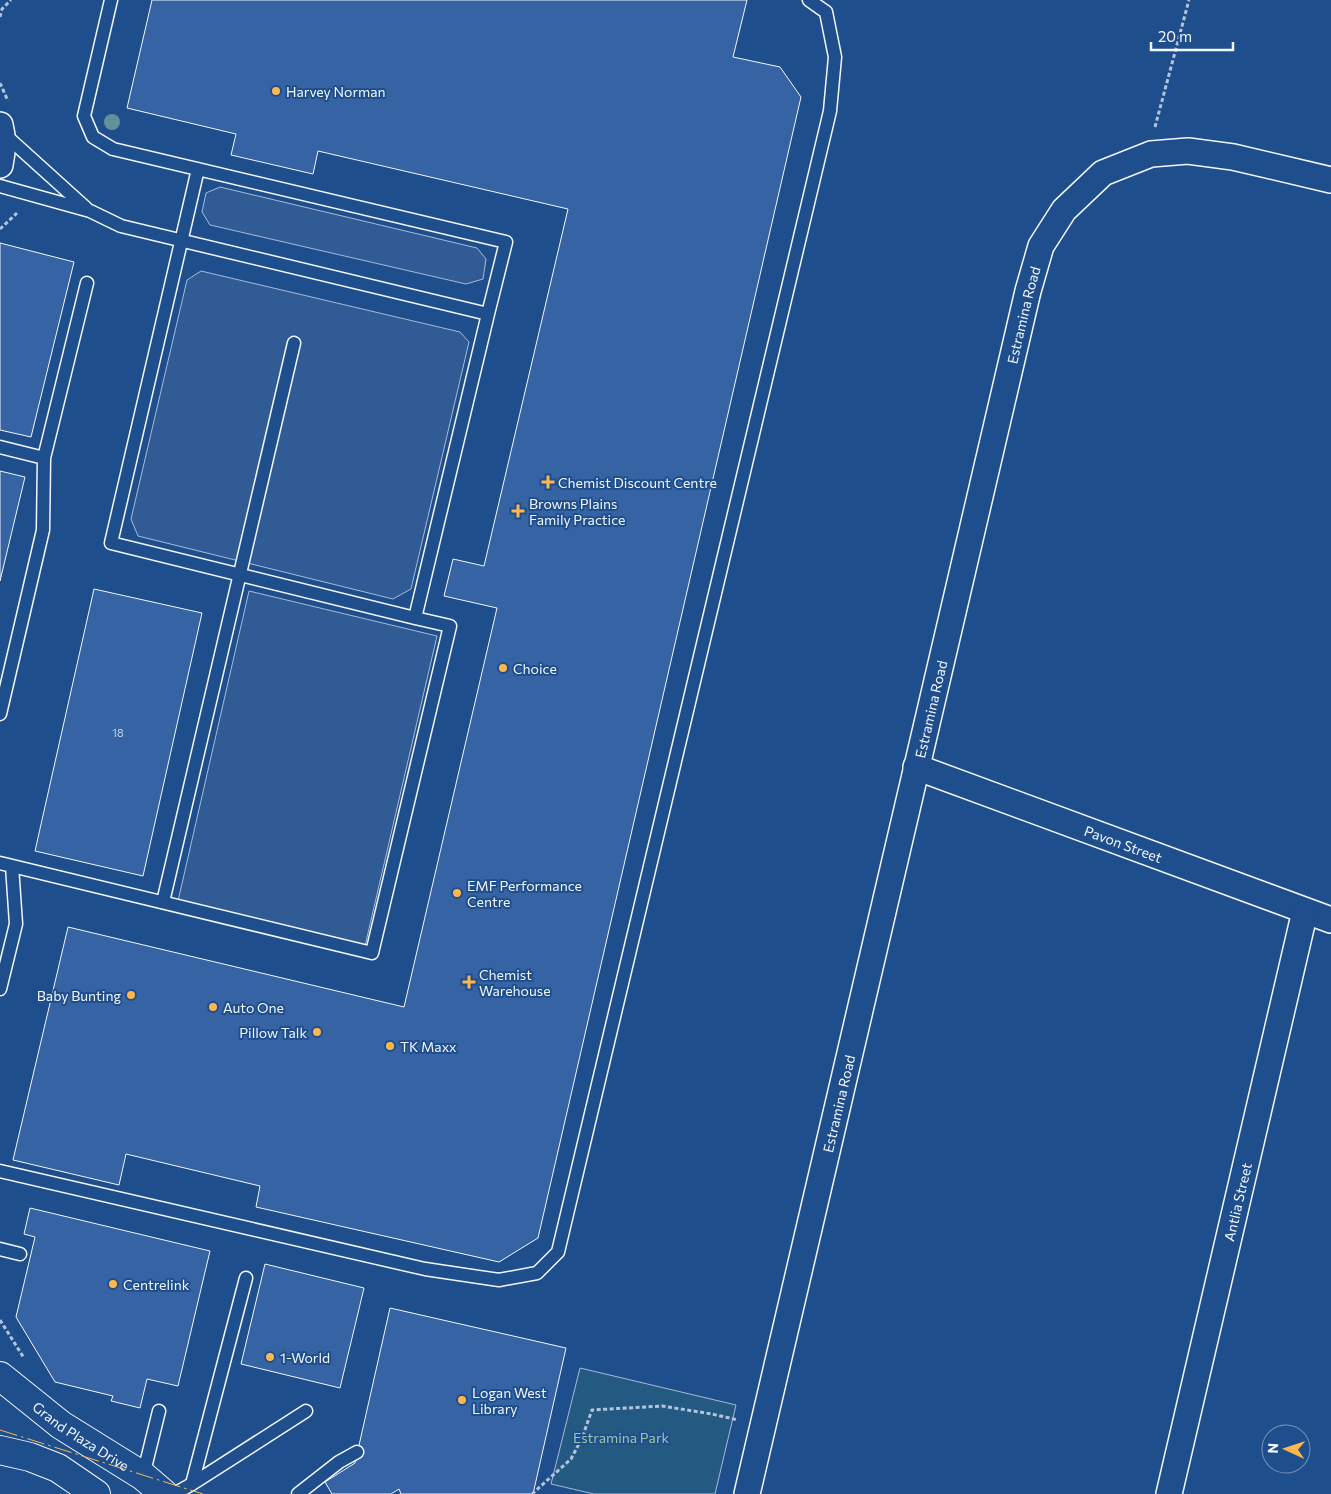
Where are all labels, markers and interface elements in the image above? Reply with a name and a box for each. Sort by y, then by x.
scale bar [1151,20,1234,52]
text: 20 m [1158,27,1192,45]
place label: Harvey Norman [286,83,386,100]
marker: Harvey Norman [270,85,282,97]
street label: Estramina Road [1003,264,1043,365]
place label: Chemist Discount Centre [558,474,717,491]
marker: Chemist Discount Centre [542,476,554,488]
place label: Browns Plains Family Practice [529,495,626,528]
marker: Browns Plains Family Practice [511,504,525,518]
street label: Estramina Road [911,659,950,760]
place label: Choice [513,660,557,677]
marker: Choice [497,662,509,674]
house number: 18 [112,726,124,739]
street label: Pavon Street [1082,821,1165,866]
place label: EMF Performance Centre [467,877,582,910]
marker: EMF Performance Centre [451,887,463,899]
place label: Chemist Warehouse [479,966,551,999]
marker: Chemist Warehouse [463,976,475,988]
place label: Baby Bunting [37,987,121,1004]
marker: Baby Bunting [125,989,137,1001]
place label: Auto One [223,999,284,1016]
marker: Auto One [207,1001,219,1013]
place label: Pillow Talk [239,1024,307,1041]
marker: Pillow Talk [311,1026,323,1038]
place label: TK Maxx [400,1038,457,1055]
marker: TK Maxx [384,1040,396,1052]
street label: Estramina Road [819,1053,858,1154]
street label: Antlia Street [1220,1161,1255,1243]
place label: Centrelink [123,1276,190,1293]
marker: Centrelink [107,1278,119,1290]
place label: 1-World [280,1349,330,1366]
marker: 1-World [264,1351,276,1363]
place label: Logan West Library [472,1384,547,1417]
marker: Logan West Library [456,1394,468,1406]
street label: Grand Plaza Drive [30,1397,133,1474]
north arrow [1261,1424,1311,1474]
park label: Estramina Park [573,1429,670,1446]
text: N [1264,1443,1281,1454]

